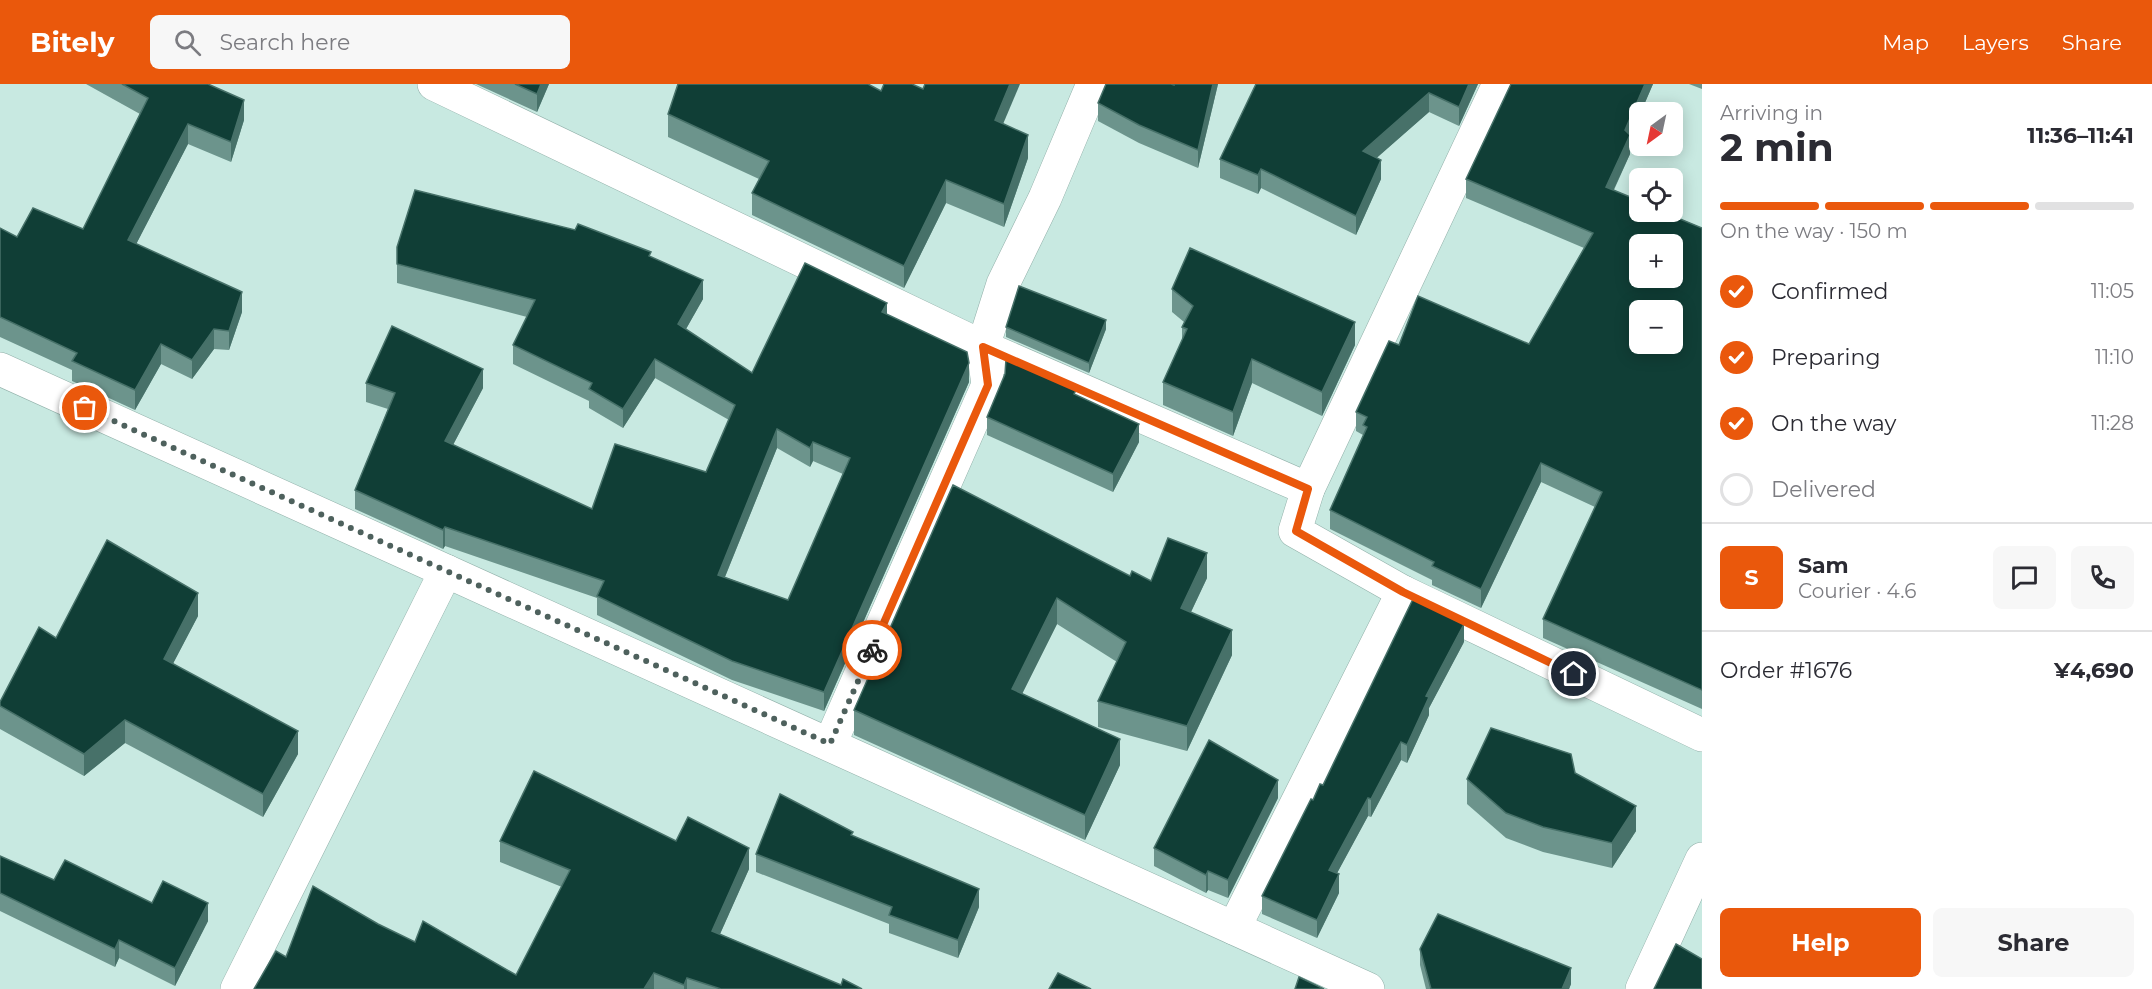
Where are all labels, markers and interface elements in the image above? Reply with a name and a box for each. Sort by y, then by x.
search box [150,15,570,69]
text: Bitely [30,25,114,59]
icon: search [171,26,204,59]
text: Search here [219,29,350,56]
text: Map [1882,30,1929,55]
text: Layers [1962,30,2029,55]
text: Share [2062,30,2122,55]
text: Arriving in [1720,101,1823,125]
north arrow [1629,102,1683,156]
map controls [1629,102,1683,354]
text: 11:36–11:41 [2027,122,2134,149]
text: 2 min [1720,123,1834,171]
button: locate [1629,168,1683,222]
text: On the way · 150 m [1720,219,1908,243]
button: + [1629,234,1683,288]
icon: check [1720,275,1753,308]
text: Confirmed [1771,278,1888,305]
text: 11:05 [2091,279,2134,303]
button: − [1629,300,1683,354]
icon: check [1720,341,1753,374]
text: Preparing [1771,344,1880,371]
text: 11:10 [2095,345,2134,369]
pin [59,382,110,433]
icon: bag [68,391,101,424]
icon: check [1720,407,1753,440]
text: On the way [1771,410,1896,437]
text: 11:28 [2091,411,2134,435]
text: Delivered [1771,476,1876,503]
button: chat [1993,546,2056,609]
button: phone [2071,546,2134,609]
text: Sam [1798,552,1849,579]
text: S [1744,564,1759,591]
text: Courier · 4.6 [1798,579,1916,603]
courier [842,620,902,680]
icon: bike [856,634,889,667]
pin [1548,648,1599,699]
icon: home [1557,657,1590,690]
text: Order #1676 [1720,657,1852,684]
text: ¥4,690 [2054,657,2134,684]
button: Help [1720,908,1921,977]
button: Share [1933,908,2134,977]

